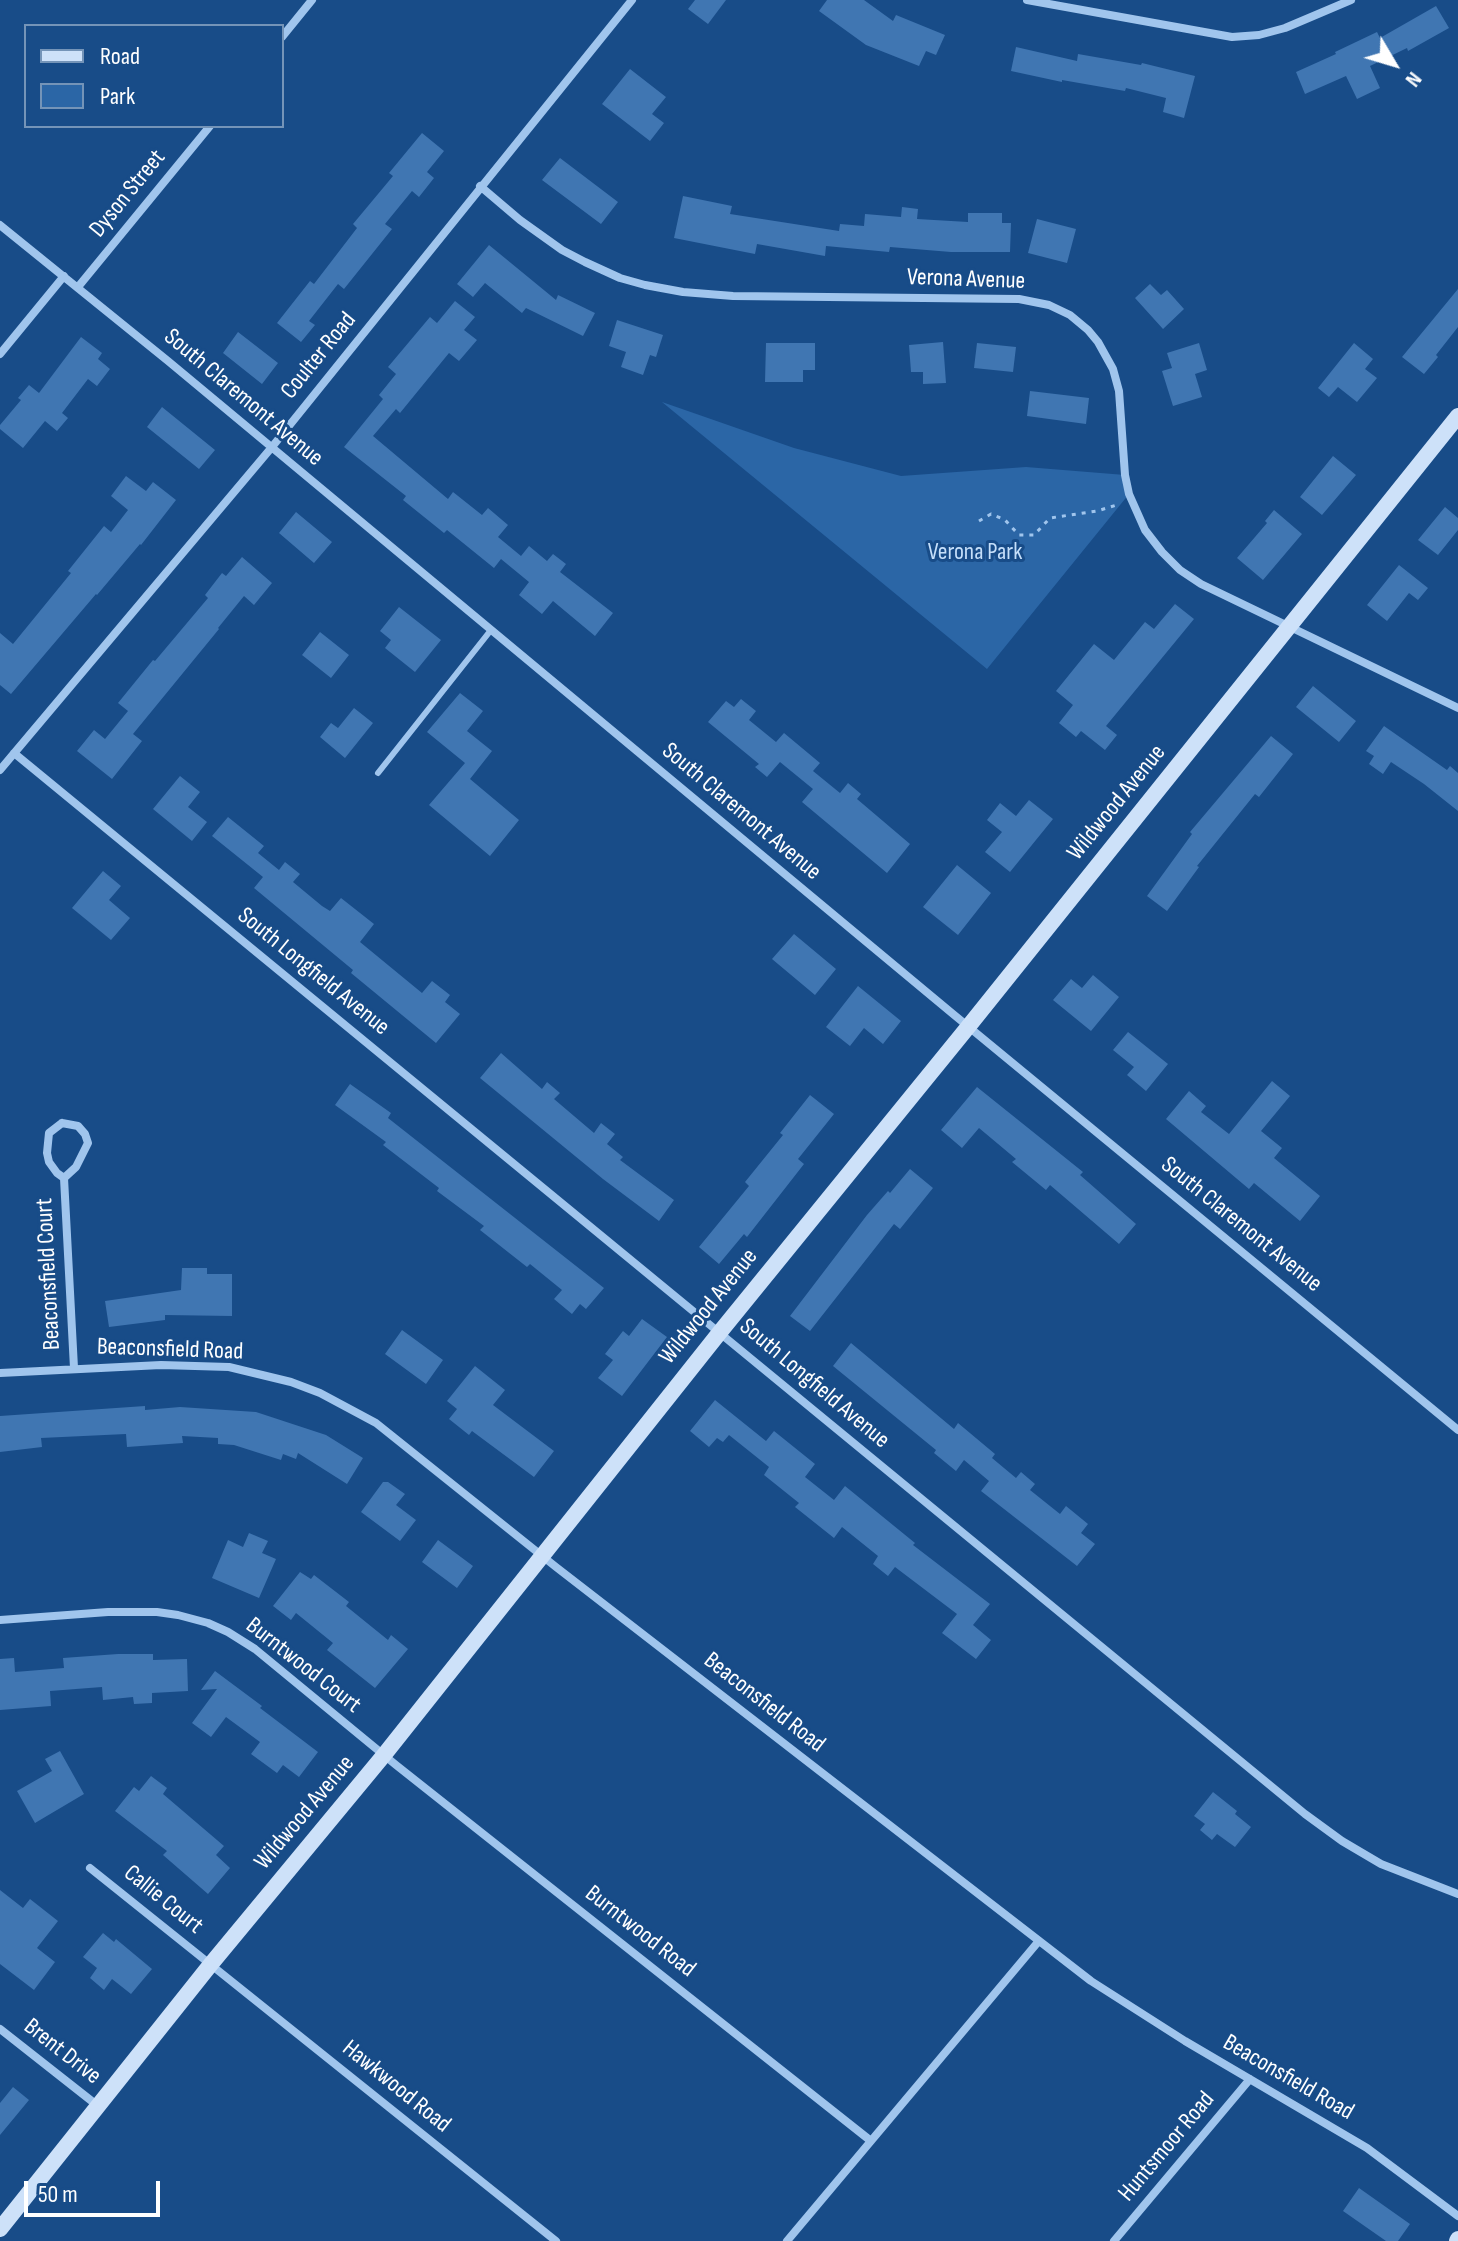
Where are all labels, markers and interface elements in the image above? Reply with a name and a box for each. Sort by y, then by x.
legend [24,24,284,128]
north arrow [1354,24,1434,104]
text: Road [100,42,140,71]
text: N [1399,66,1428,92]
text: Park [100,82,135,111]
street label: Dyson Street [84,144,172,244]
street label: Verona Avenue [906,264,1026,296]
street label: Coulter Road [275,307,363,405]
street label: South Claremont Avenue [158,323,328,473]
park label: Verona Park [928,539,1022,567]
street label: South Claremont Avenue [656,737,826,887]
street label: Wildwood Avenue [1062,739,1172,867]
street label: South Longfield Avenue [231,902,395,1042]
street label: South Claremont Avenue [1155,1151,1327,1299]
street label: Beaconsfield Court [31,1197,67,1351]
street label: Wildwood Avenue [654,1243,764,1371]
street label: South Longfield Avenue [733,1313,895,1455]
street label: Beaconsfield Road [96,1333,244,1367]
street label: Burntwood Court [240,1612,366,1720]
street label: Beaconsfield Road [697,1647,831,1759]
street label: Wildwood Avenue [249,1750,361,1876]
street label: Callie Court [118,1859,208,1941]
street label: Burntwood Road [579,1880,701,1984]
street label: Brent Drive [18,2013,106,2091]
street label: Beaconsfield Road [1217,2029,1359,2127]
street label: Hawkwood Road [336,2035,456,2139]
street label: Huntsmoor Road [1113,2086,1221,2208]
scale bar [28,2165,164,2215]
text: 50 m [38,2180,78,2209]

